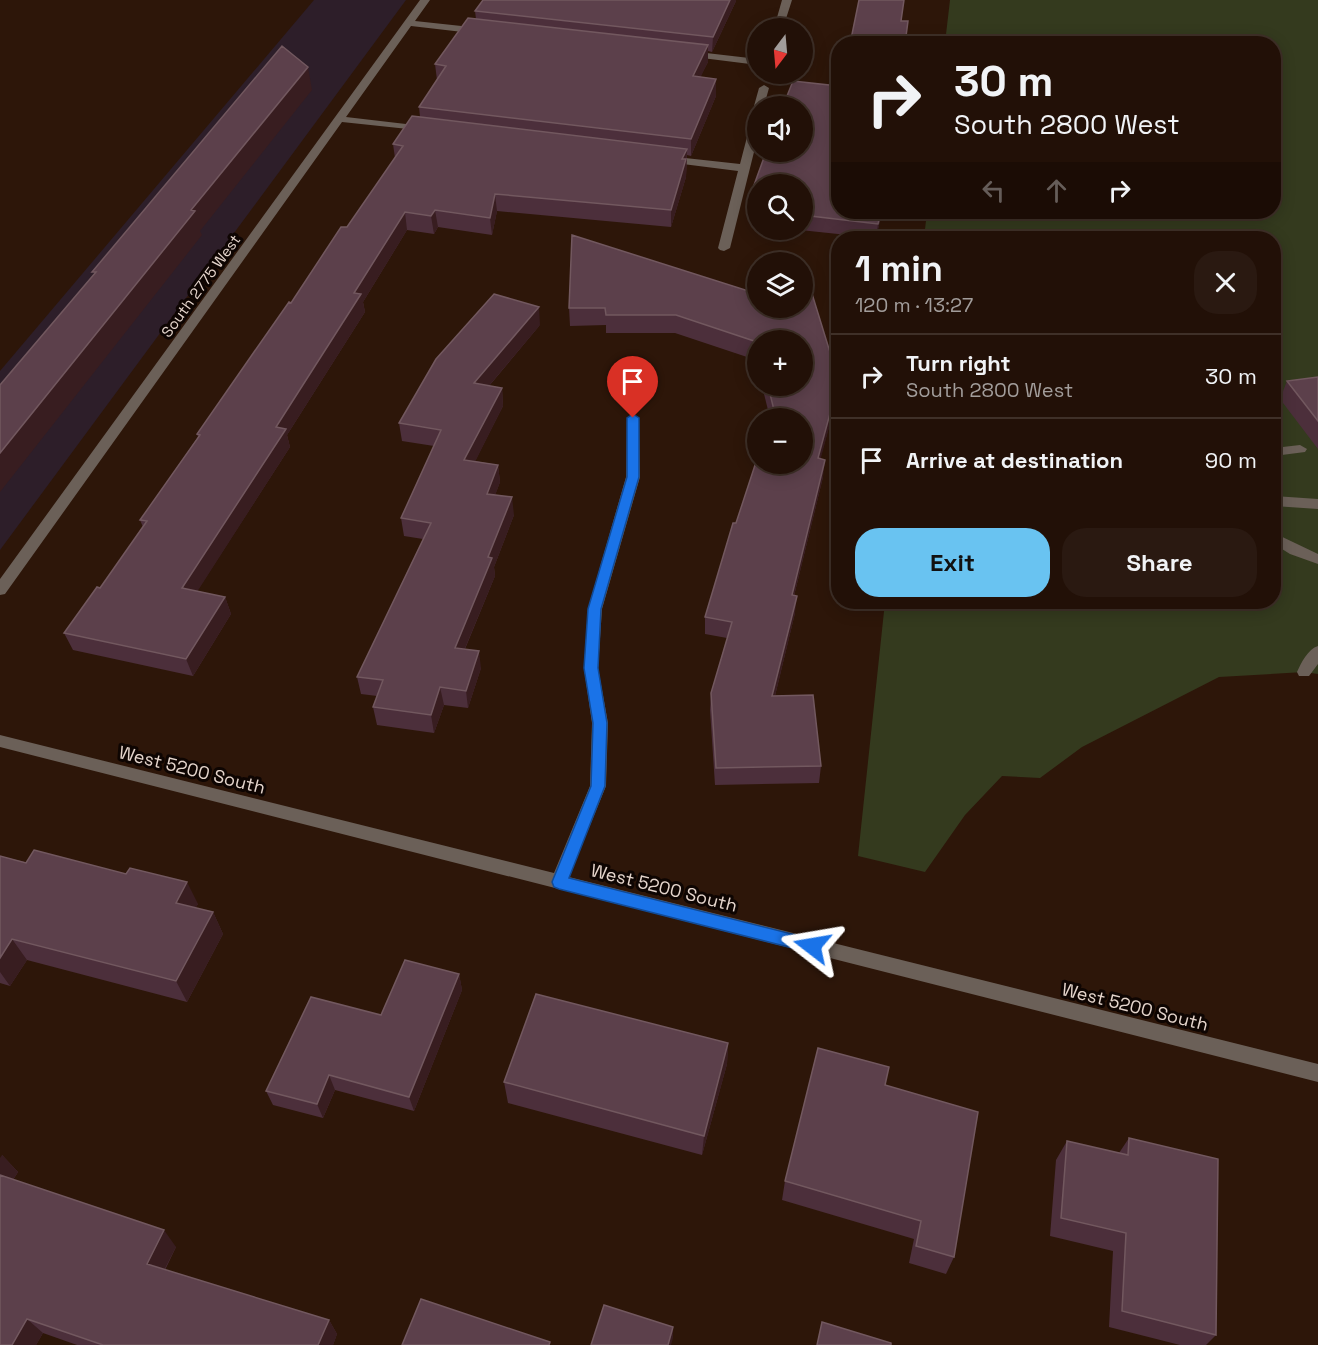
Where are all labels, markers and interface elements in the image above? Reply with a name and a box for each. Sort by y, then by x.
north arrow [747,18,813,84]
map controls [747,18,813,474]
text: 30 m [954,55,1053,108]
icon: right [855,60,933,138]
button: sound [747,96,813,162]
text: South 2800 West [954,107,1180,142]
button: search [747,174,813,240]
icon: left [977,174,1010,207]
icon: ahead [1040,174,1073,207]
icon: right [1103,174,1136,207]
street label: South 2775 West [157,230,244,341]
text: 1 min [855,246,943,292]
button: close [1194,251,1257,314]
button: layers [747,252,813,318]
text: 120 m · 13:27 [855,292,973,318]
button: + [747,330,813,396]
text: Turn right [906,349,1011,377]
pin [607,356,658,418]
icon: right [855,360,888,393]
text: 30 m [1205,362,1257,390]
icon: arrive [616,365,649,398]
text: South 2800 West [906,377,1073,403]
button: − [747,408,813,474]
icon: arrive [855,444,888,477]
text: Arrive at destination [906,446,1123,474]
text: 90 m [1205,446,1257,474]
button: Exit [855,528,1050,597]
button: Share [1062,528,1257,597]
street label: West 5200 South [117,740,268,799]
street label: West 5200 South [589,858,740,917]
position arrow [780,914,844,978]
street label: West 5200 South [1060,977,1211,1036]

